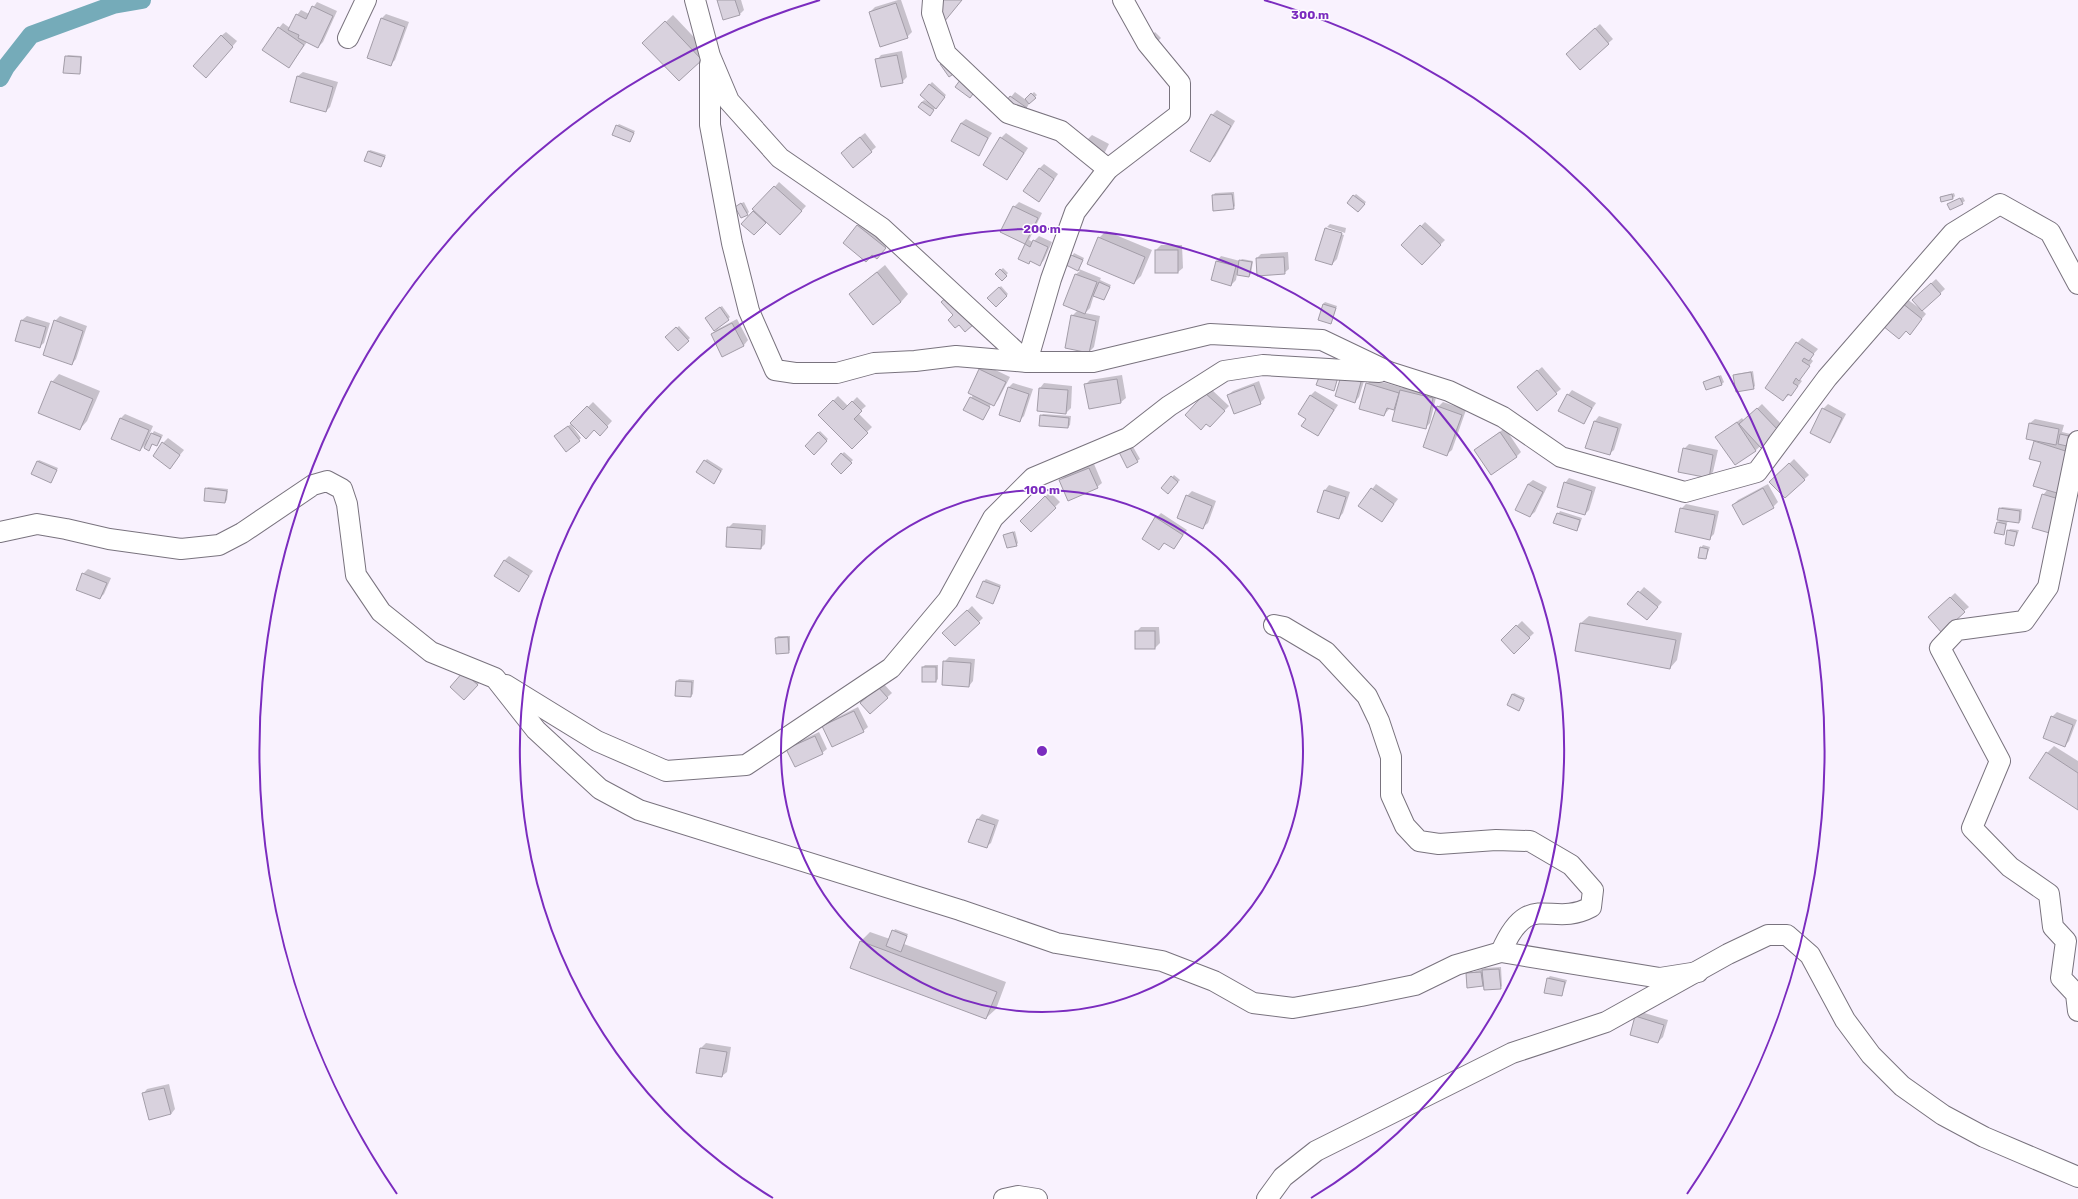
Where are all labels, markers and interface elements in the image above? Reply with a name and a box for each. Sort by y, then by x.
text: 300 m [1291,8,1329,22]
text: 200 m [1023,222,1061,236]
text: 100 m [1024,483,1060,497]
centre of rings [1035,744,1049,758]

